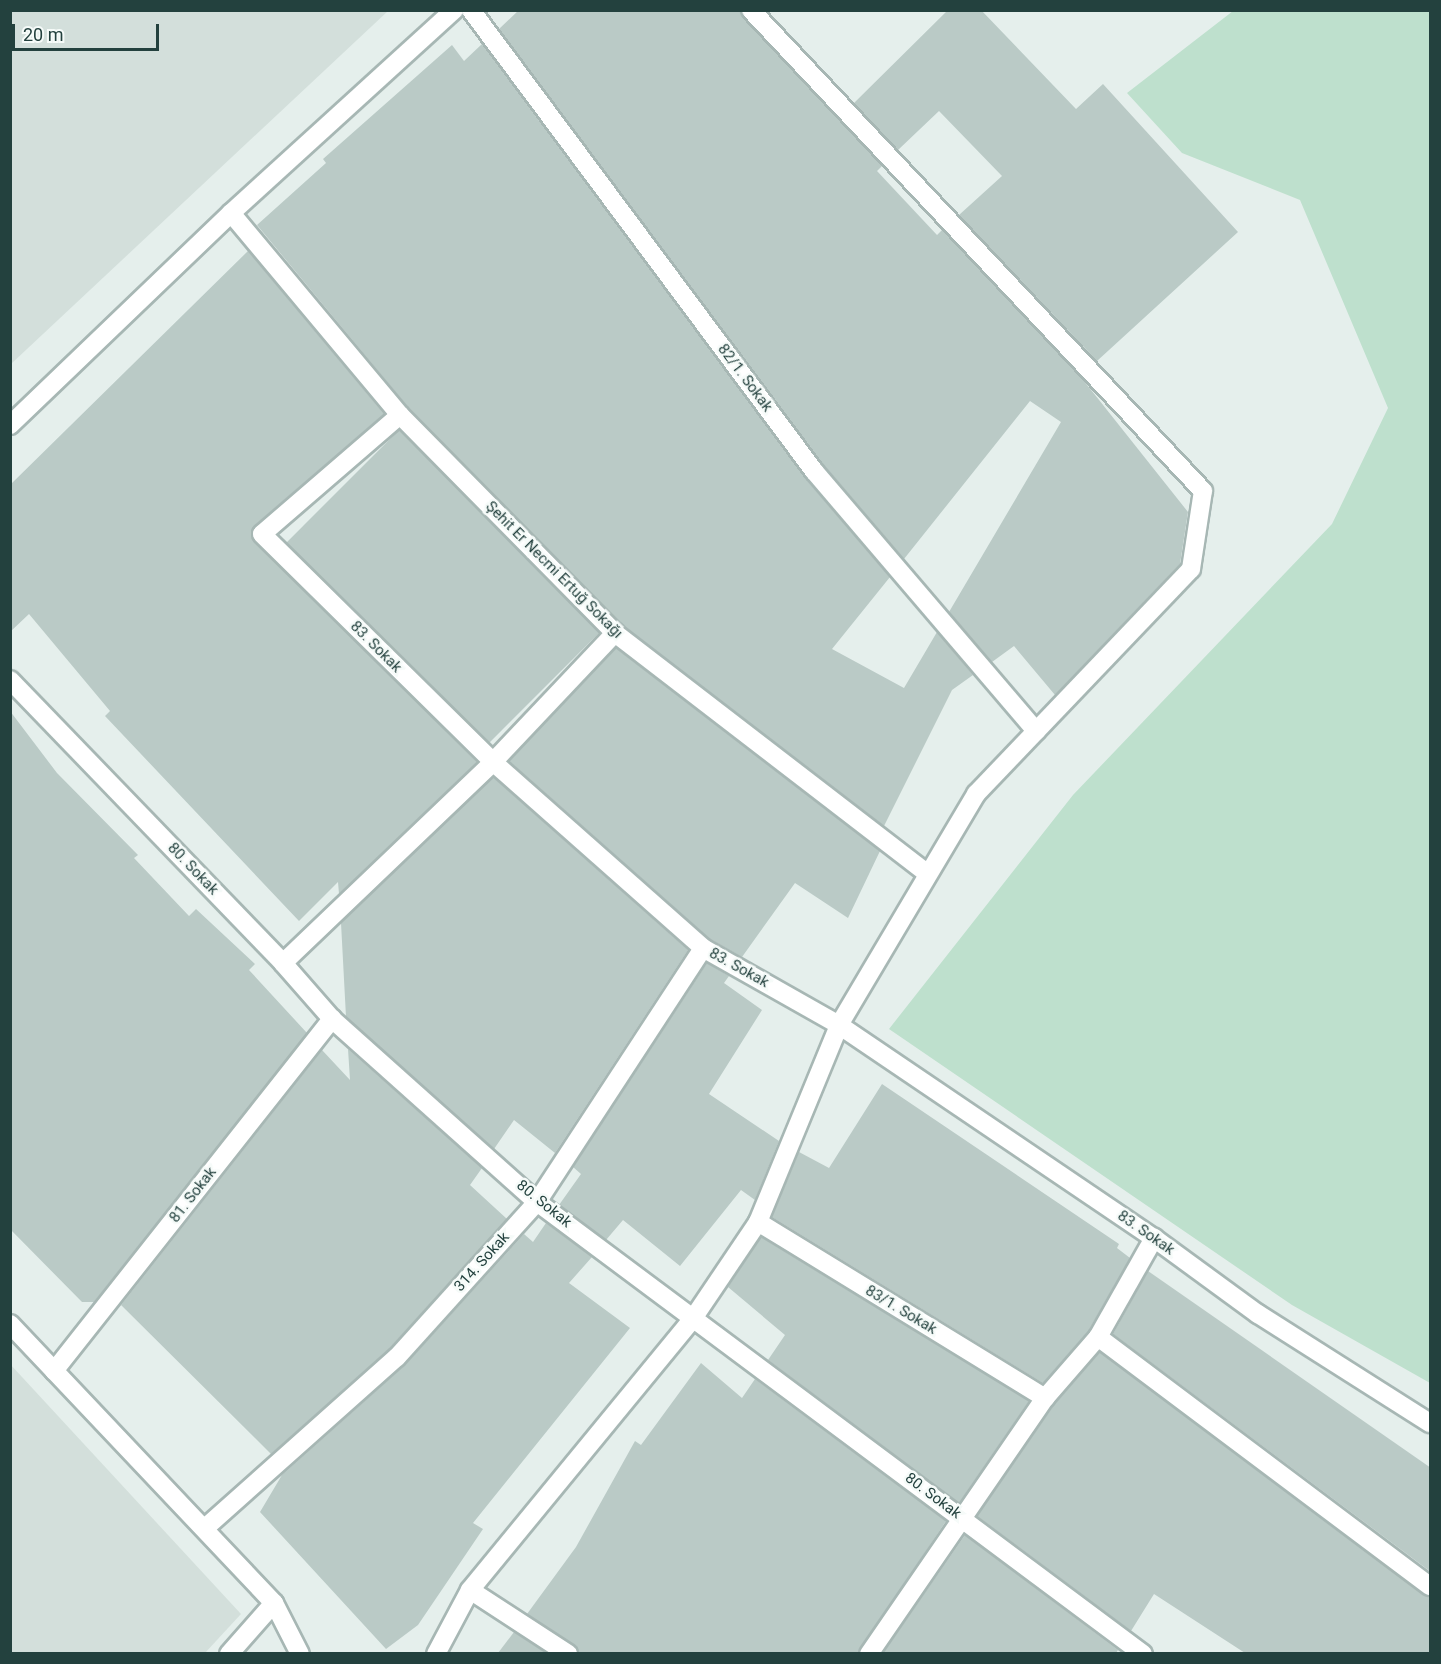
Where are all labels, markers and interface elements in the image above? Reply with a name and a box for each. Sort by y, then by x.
scale bar [15,12,162,50]
text: 20 m [23,24,63,45]
street label: 82/1. Sokak [714,341,776,415]
street label: Şehit Er Necmi Ertuğ Sokağı [482,498,626,642]
street label: 83. Sokak [347,618,405,676]
street label: 80. Sokak [164,839,222,899]
street label: 83. Sokak [706,944,772,992]
street label: 81. Sokak [166,1164,220,1226]
street label: 80. Sokak [513,1176,575,1232]
street label: 83. Sokak [1114,1207,1178,1259]
street label: 314. Sokak [451,1229,513,1295]
street label: 83/1. Sokak [862,1282,940,1338]
street label: 80. Sokak [901,1469,965,1523]

